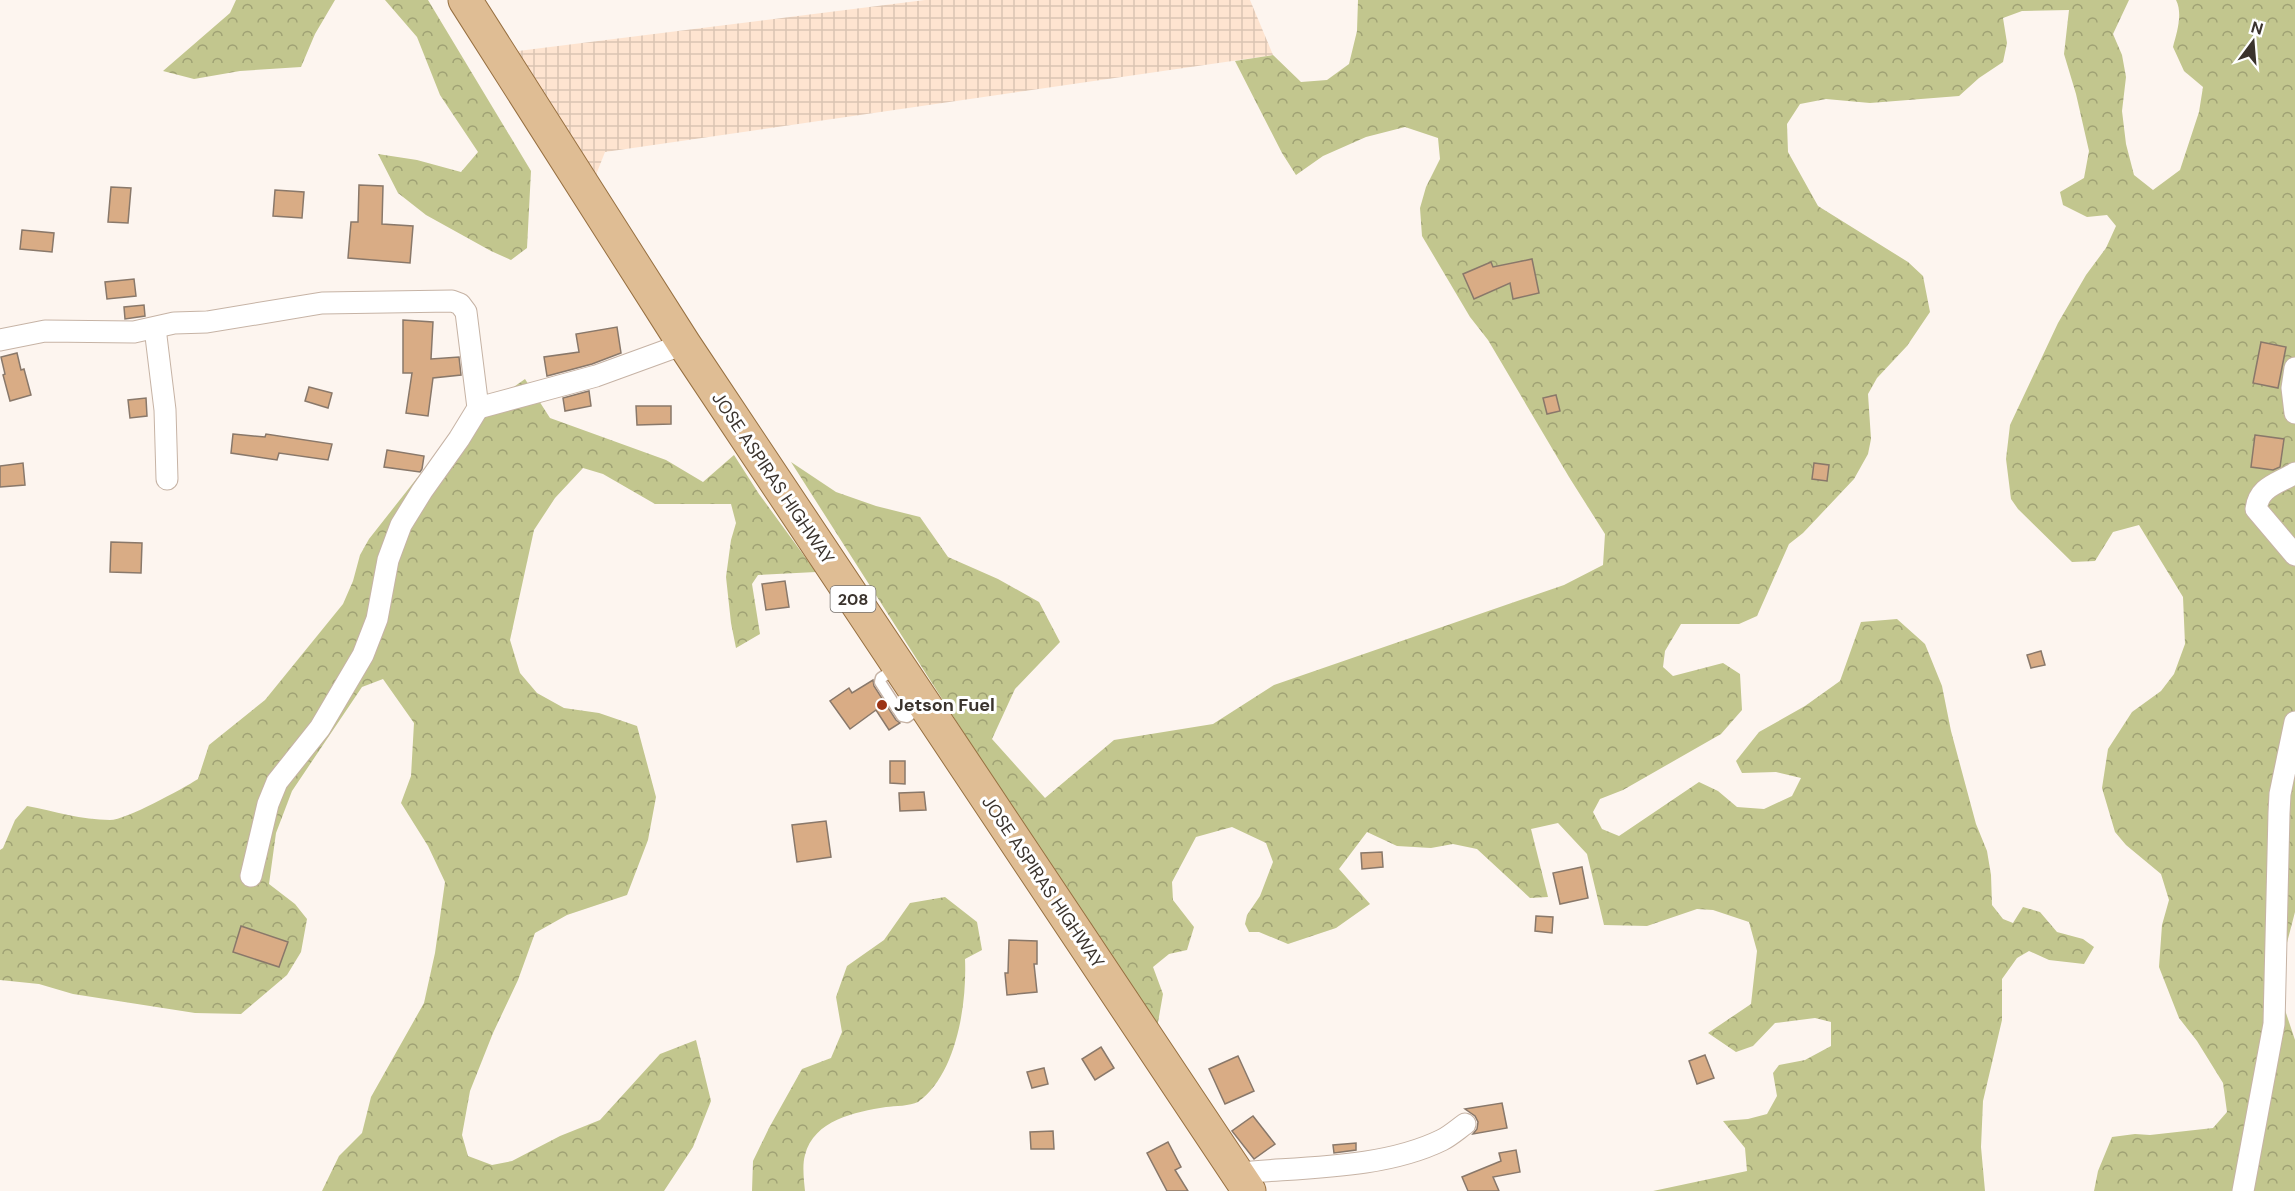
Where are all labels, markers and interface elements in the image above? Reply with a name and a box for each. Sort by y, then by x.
north arrow [2223,12,2283,72]
text: N [2248,16,2266,40]
street label: JOSE ASPIRAS HIGHWAY [706,387,840,569]
road number: 208 [830,586,876,612]
place label: Jetson Fuel [894,693,995,717]
marker: Jetson Fuel [875,698,889,712]
street label: JOSE ASPIRAS HIGHWAY [976,791,1110,973]

